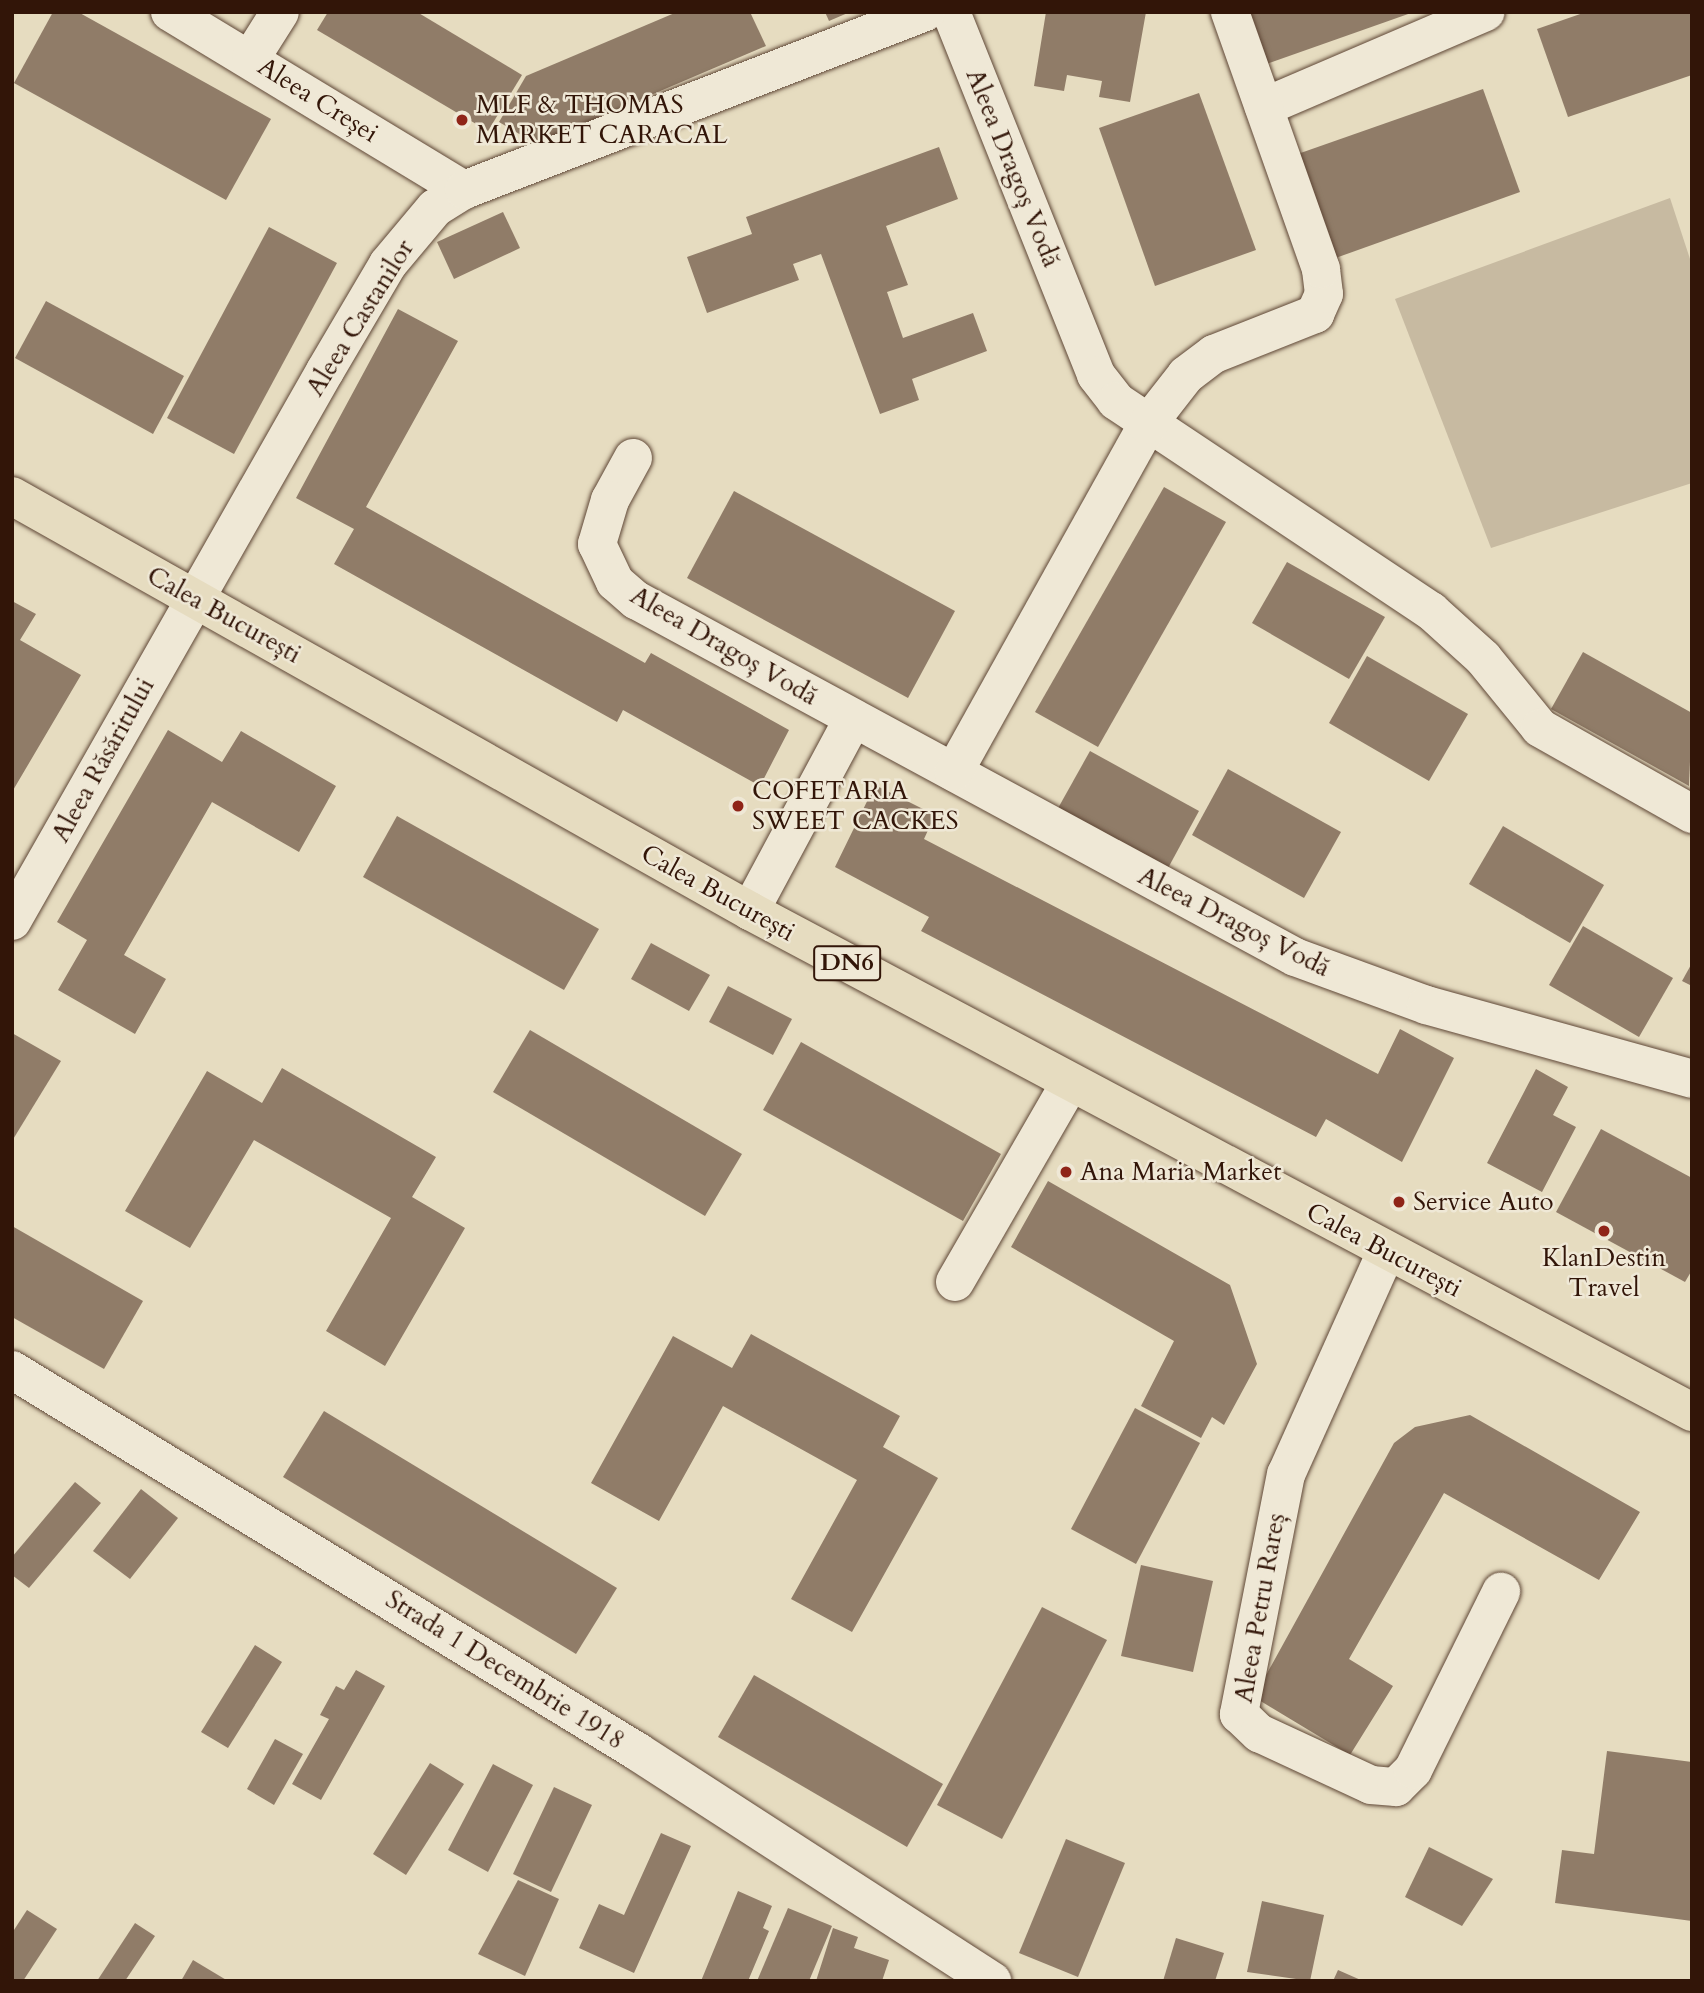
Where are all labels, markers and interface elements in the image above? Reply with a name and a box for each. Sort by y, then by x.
street label: Aleea Creșei [252,51,384,149]
street label: Aleea Dragoș Vodă [959,64,1067,272]
place label: MLF & THOMAS MARKET CARACAL [476,89,727,150]
marker: MLF & THOMAS MARKET CARACAL [454,112,470,128]
street label: Aleea Castanilor [299,234,421,402]
street label: Calea București [142,560,306,670]
street label: Aleea Dragoș Vodă [625,580,823,712]
street label: Aleea Răsăritului [45,672,161,848]
place label: COFETARIA SWEET CACKES [752,775,959,836]
marker: COFETARIA SWEET CACKES [730,798,746,814]
street label: Calea București [636,838,800,948]
street label: Aleea Dragoș Vodă [1133,860,1335,984]
road number: DN6 [812,943,882,984]
place label: Ana Maria Market [1080,1156,1281,1188]
marker: Ana Maria Market [1058,1164,1074,1180]
place label: Service Auto [1413,1186,1553,1218]
marker: Service Auto [1391,1194,1407,1210]
street label: Calea București [1301,1196,1467,1304]
marker: KlanDestin Travel [1596,1223,1612,1239]
place label: KlanDestin Travel [1542,1242,1666,1304]
street label: Aleea Petru Rareș [1228,1511,1292,1705]
street label: Strada 1 Decembrie 1918 [380,1584,630,1756]

